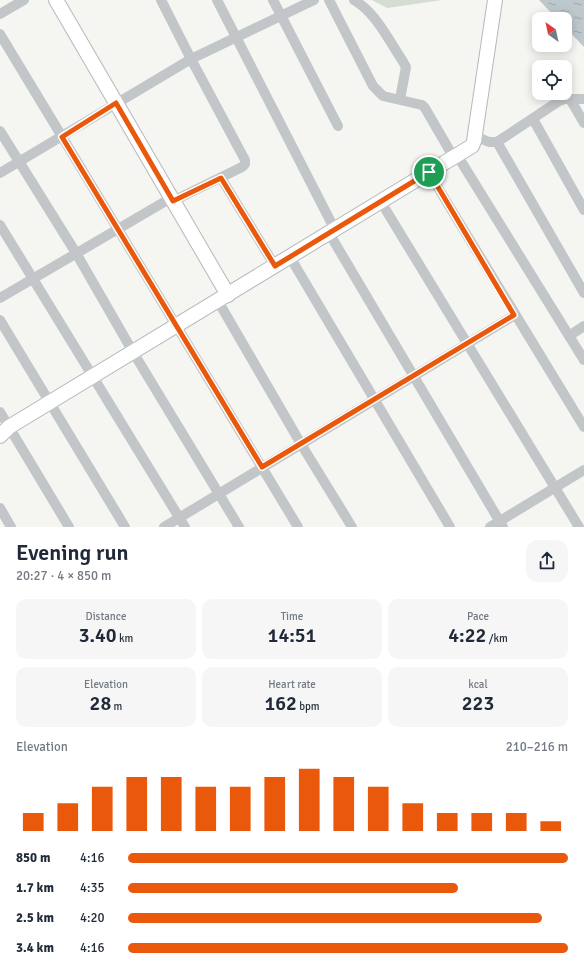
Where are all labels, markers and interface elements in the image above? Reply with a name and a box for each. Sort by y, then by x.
north arrow [532,12,572,52]
map controls [532,12,572,100]
button: locate [532,60,572,100]
pin [412,155,446,189]
icon: arrive [418,161,440,183]
text: Evening run [16,539,129,566]
button: share [526,540,568,582]
text: 20:27 · 4 × 850 m [16,568,111,584]
text: Distance [86,610,126,623]
text: Time [281,610,303,623]
text: Pace [467,610,489,623]
text: 3.40 [79,623,117,648]
text: 14:51 [268,623,316,648]
text: 4:22 [448,623,486,648]
text: km [117,632,133,645]
text: /km [486,632,508,645]
text: Elevation [84,678,128,691]
text: Heart rate [268,678,316,691]
text: kcal [468,678,488,691]
text: 28 [90,691,111,716]
text: 162 [264,691,297,716]
text: 223 [462,691,494,716]
text: m [111,700,122,713]
text: bpm [297,700,320,713]
text: Elevation [16,739,68,755]
text: 210–216 m [506,739,568,755]
text: 850 m [16,850,50,866]
text: 4:16 [80,850,105,866]
text: 1.7 km [16,880,54,896]
text: 4:35 [80,880,105,896]
text: 2.5 km [16,910,54,926]
text: 4:20 [80,910,105,926]
text: 3.4 km [16,940,54,956]
text: 4:16 [80,940,105,956]

